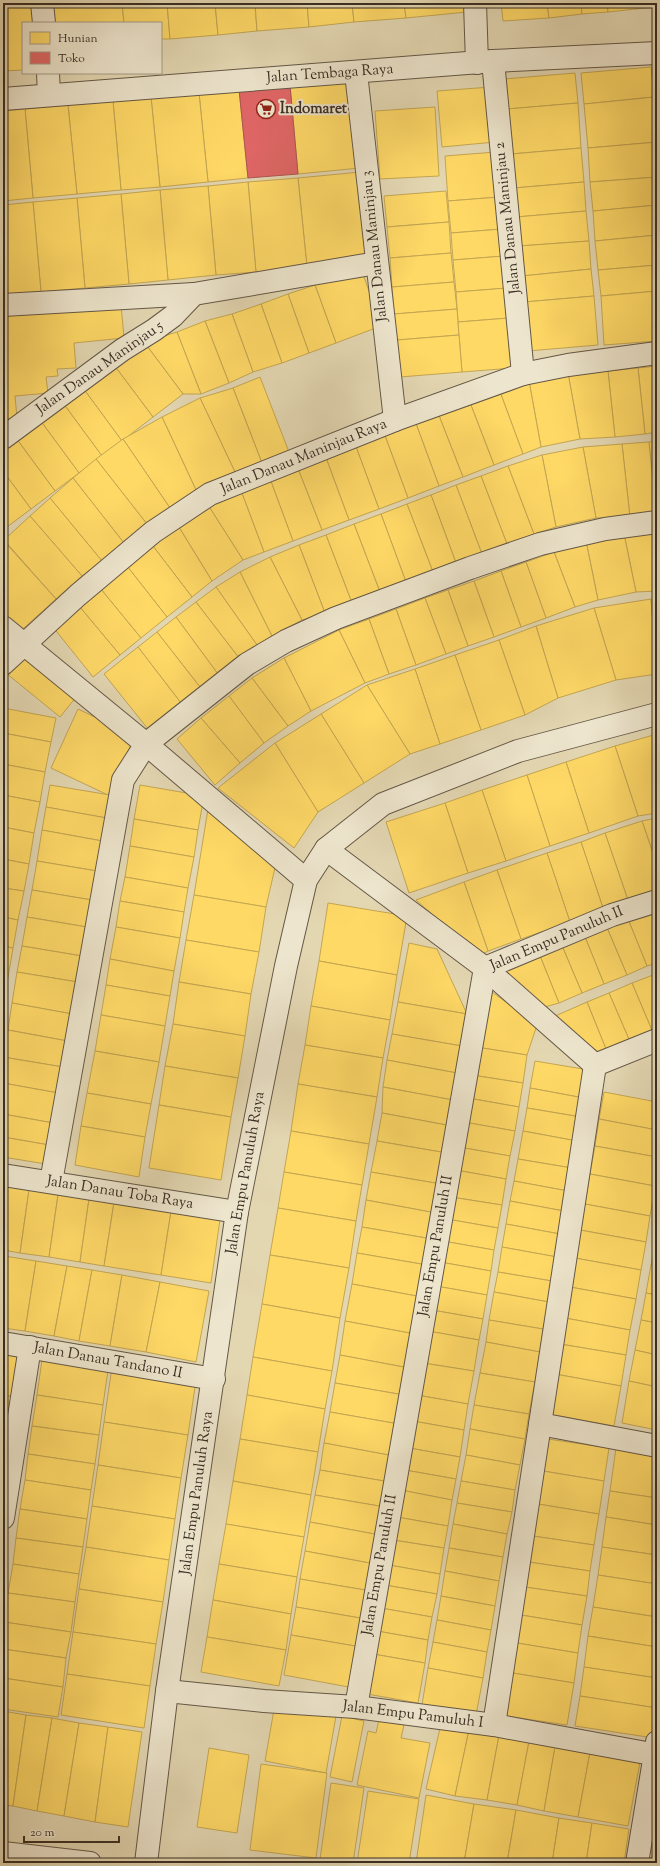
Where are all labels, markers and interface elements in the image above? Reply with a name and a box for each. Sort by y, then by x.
legend [22,22,162,74]
text: Hunian [58,30,98,48]
text: Toko [58,50,85,68]
street label: Jalan Tembaga Raya [265,59,394,89]
supermarket icon: Indomaret [255,98,277,120]
place label: Indomaret [280,99,348,120]
street label: Jalan Danau Maninjau 2 [490,141,527,296]
street label: Jalan Danau Maninjau 3 [357,169,393,324]
street label: Jalan Danau Maninjau 5 [31,316,168,420]
street label: Jalan Danau Maninjau Raya [217,414,390,500]
street label: Jalan Empu Panuluh II [486,901,627,977]
street label: Jalan Empu Panuluh Raya [221,1090,271,1257]
street label: Jalan Danau Toba Raya [44,1171,195,1215]
street label: Jalan Empu Panuluh II [413,1174,459,1319]
street label: Jalan Danau Tandano II [31,1337,184,1384]
street label: Jalan Empu Panuluh Raya [175,1410,219,1577]
street label: Jalan Empu Panuluh II [357,1493,403,1638]
street label: Jalan Empu Pamuluh I [340,1696,485,1734]
scale bar [24,1818,119,1844]
text: 20 m [30,1824,55,1842]

